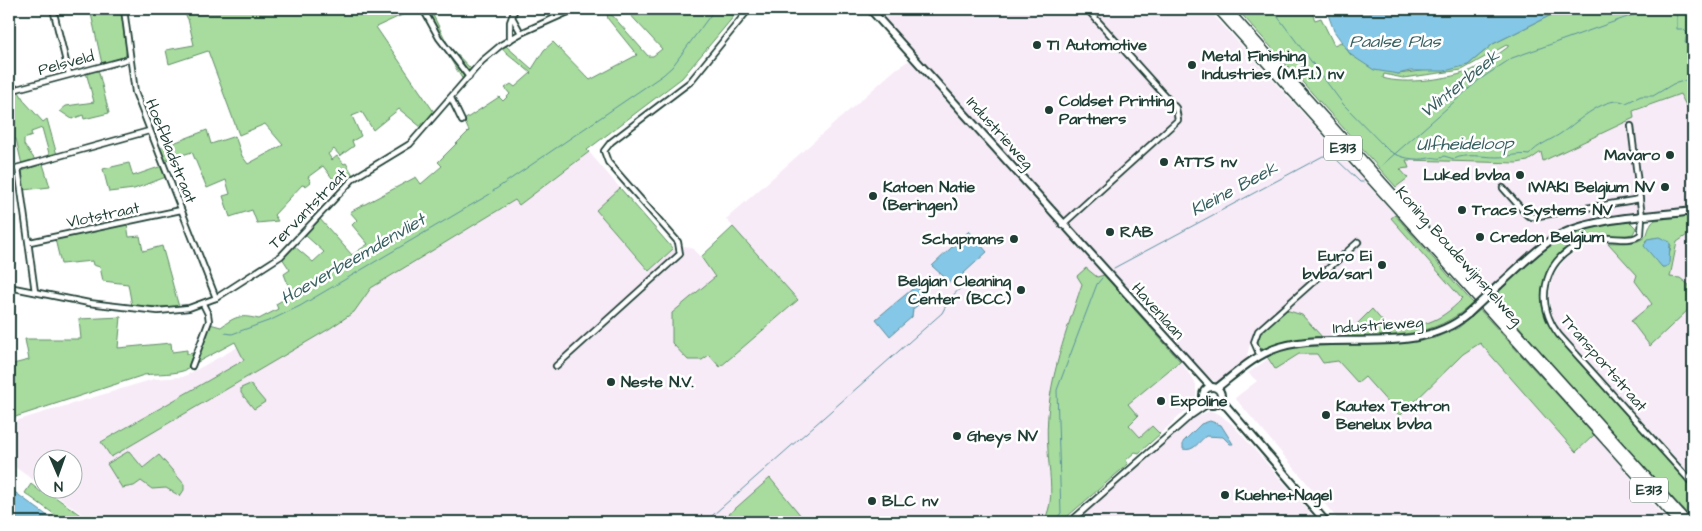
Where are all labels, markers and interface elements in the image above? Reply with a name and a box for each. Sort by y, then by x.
water label: Paalse Plas [1349,29,1442,54]
place label: TI Automotive [1046,34,1147,56]
marker: TI Automotive [1031,39,1043,51]
water label: Winterbeek [1415,43,1506,124]
street label: Pelsveld [36,45,96,81]
place label: Metal Finishing Industries (M.F.I.) nv [1202,45,1345,85]
marker: Metal Finishing Industries (M.F.I.) nv [1186,59,1198,71]
place label: Coldset Printing Partners [1059,90,1175,130]
street label: Industrieweg [961,92,1039,175]
street label: Hoefbladstraat [140,96,202,207]
marker: Coldset Printing Partners [1043,104,1055,116]
water label: Ulfheideloop [1416,131,1516,157]
road number: E313 [1324,136,1362,160]
place label: Mavaro [1604,144,1661,166]
marker: Mavaro [1664,149,1676,161]
place label: ATTS nv [1174,151,1238,173]
water label: Kleine Beek [1186,155,1283,222]
marker: ATTS nv [1158,156,1170,168]
street label: Tervantstraat [264,163,353,254]
place label: Luked bvba [1423,164,1511,186]
marker: Luked bvba [1514,169,1526,181]
place label: Katoen Natie (Beringen) [882,176,975,218]
place label: IWAKI Belgium NV [1529,176,1656,200]
marker: IWAKI Belgium NV [1659,181,1671,193]
street label: Koning Boudewijnsnelweg [1390,182,1528,331]
marker: Katoen Natie (Beringen) [867,190,879,202]
street label: Vlotstraat [64,196,142,233]
place label: Tracs Systems NV [1471,199,1614,222]
marker: Tracs Systems NV [1456,204,1468,216]
water label: Hoeverbeemdenvliet [276,207,431,311]
place label: RAB [1120,221,1154,243]
marker: RAB [1104,226,1116,238]
place label: Credon Belgium [1490,226,1605,250]
place label: Schapmans [921,228,1004,250]
marker: Credon Belgium [1474,231,1486,243]
marker: Schapmans [1008,233,1020,245]
place label: Euro Ei bvba/sarl [1303,245,1373,285]
marker: Euro Ei bvba/sarl [1376,259,1388,271]
place label: Belgian Cleaning Center (BCC) [898,270,1012,310]
street label: Havenlaan [1127,278,1189,344]
marker: Belgian Cleaning Center (BCC) [1015,284,1027,296]
street label: Transportstraat [1556,310,1653,417]
street label: Industrieweg [1332,311,1424,340]
place label: Neste N.V. [621,371,694,393]
marker: Neste N.V. [605,376,617,388]
place label: Expoline [1171,390,1228,412]
marker: Expoline [1155,395,1167,407]
place label: Kautex Textron Benelux bvba [1336,395,1449,435]
marker: Kautex Textron Benelux bvba [1320,409,1332,421]
place label: Gheys NV [967,425,1039,448]
marker: Gheys NV [951,430,963,442]
north arrow [32,448,82,498]
text: N [53,476,63,496]
road number: E313 [1630,478,1668,502]
place label: Kuehne+Nagel [1235,484,1333,508]
marker: Kuehne+Nagel [1219,489,1231,501]
place label: BLC nv [882,490,939,512]
marker: BLC nv [866,495,878,507]

